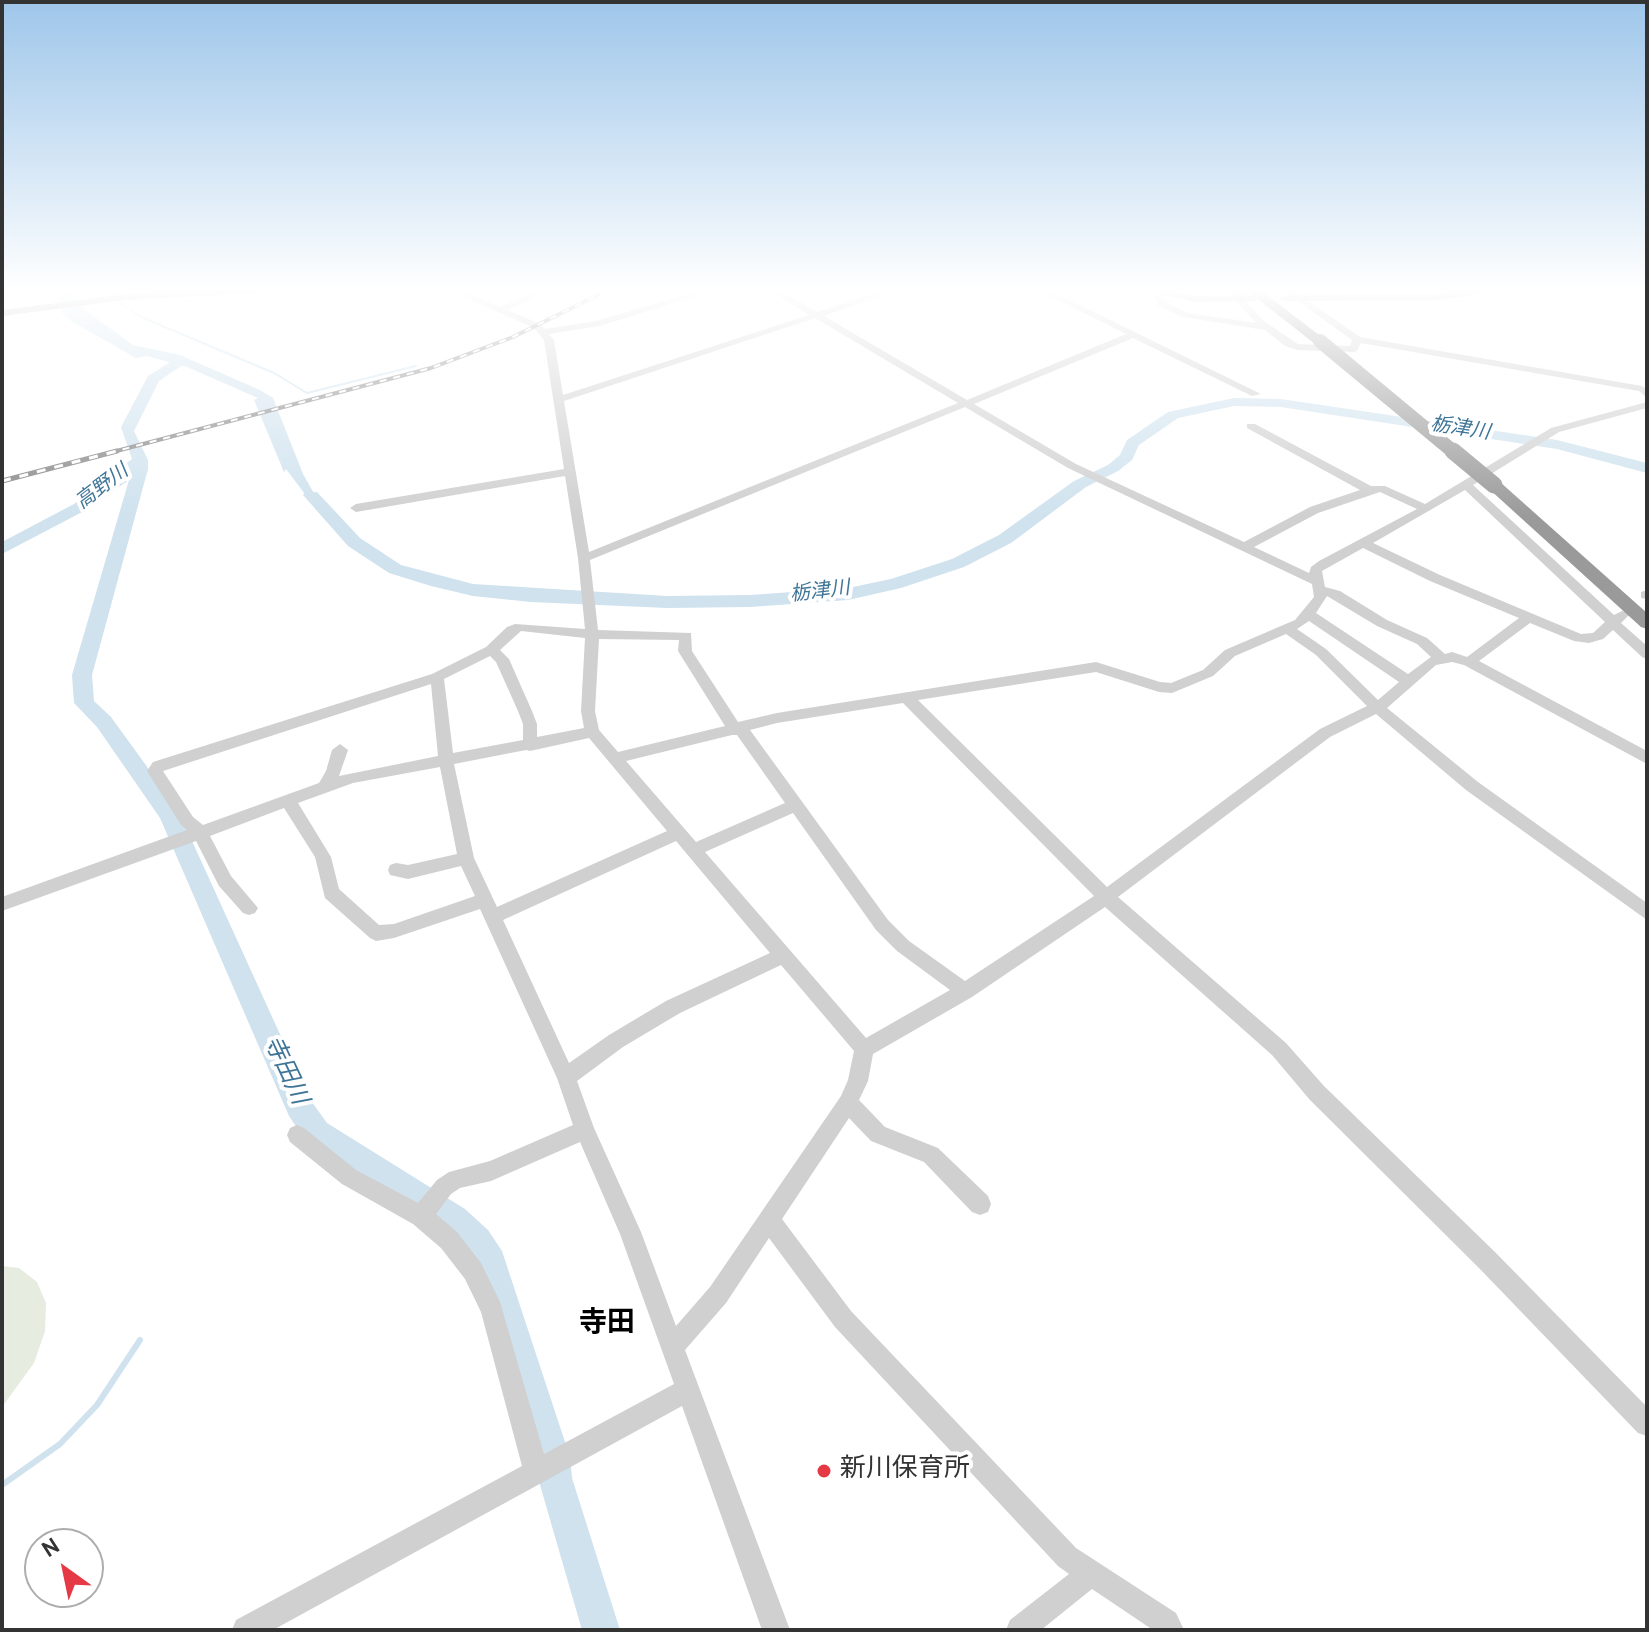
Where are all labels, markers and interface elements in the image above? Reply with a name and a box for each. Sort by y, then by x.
water label: 栃津川 [1428,413,1492,447]
water label: 高野川 [72,460,134,516]
water label: 栃津川 [789,577,851,609]
water label: 寺田川 [256,1032,312,1110]
district label: 寺田 [579,1308,635,1342]
place label: 新川保育所 [840,1455,970,1487]
marker: 新川保育所 [815,1462,833,1480]
north arrow [24,1528,104,1608]
text: N [38,1534,66,1565]

